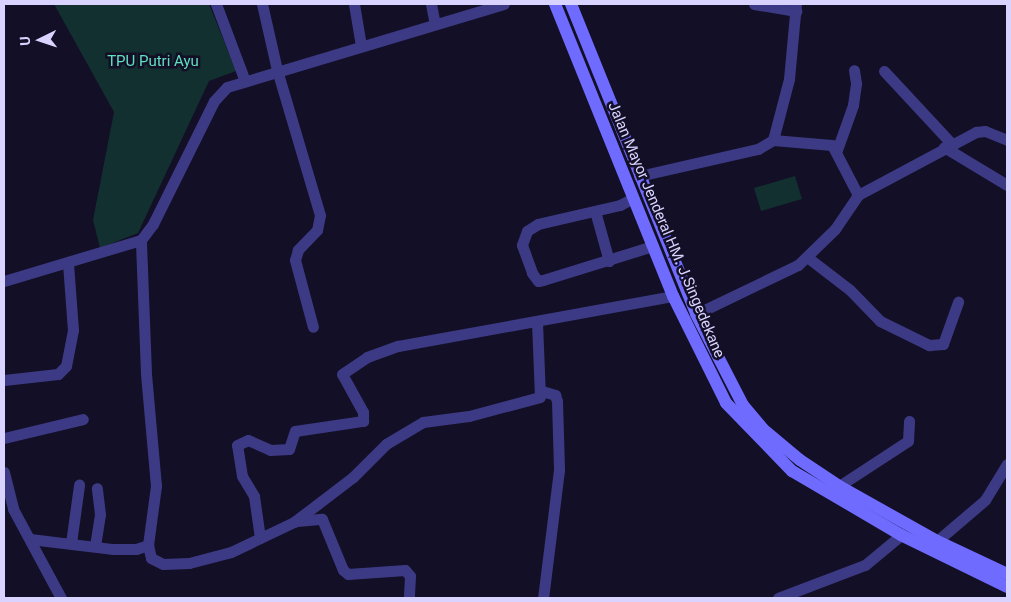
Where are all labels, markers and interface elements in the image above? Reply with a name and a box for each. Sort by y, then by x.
north arrow [15,15,65,65]
text: U [17,36,33,46]
park label: TPU Putri Ayu [107,53,199,71]
street label: Jalan Mayor Jenderal HM. J.Singedekane [604,99,728,361]

